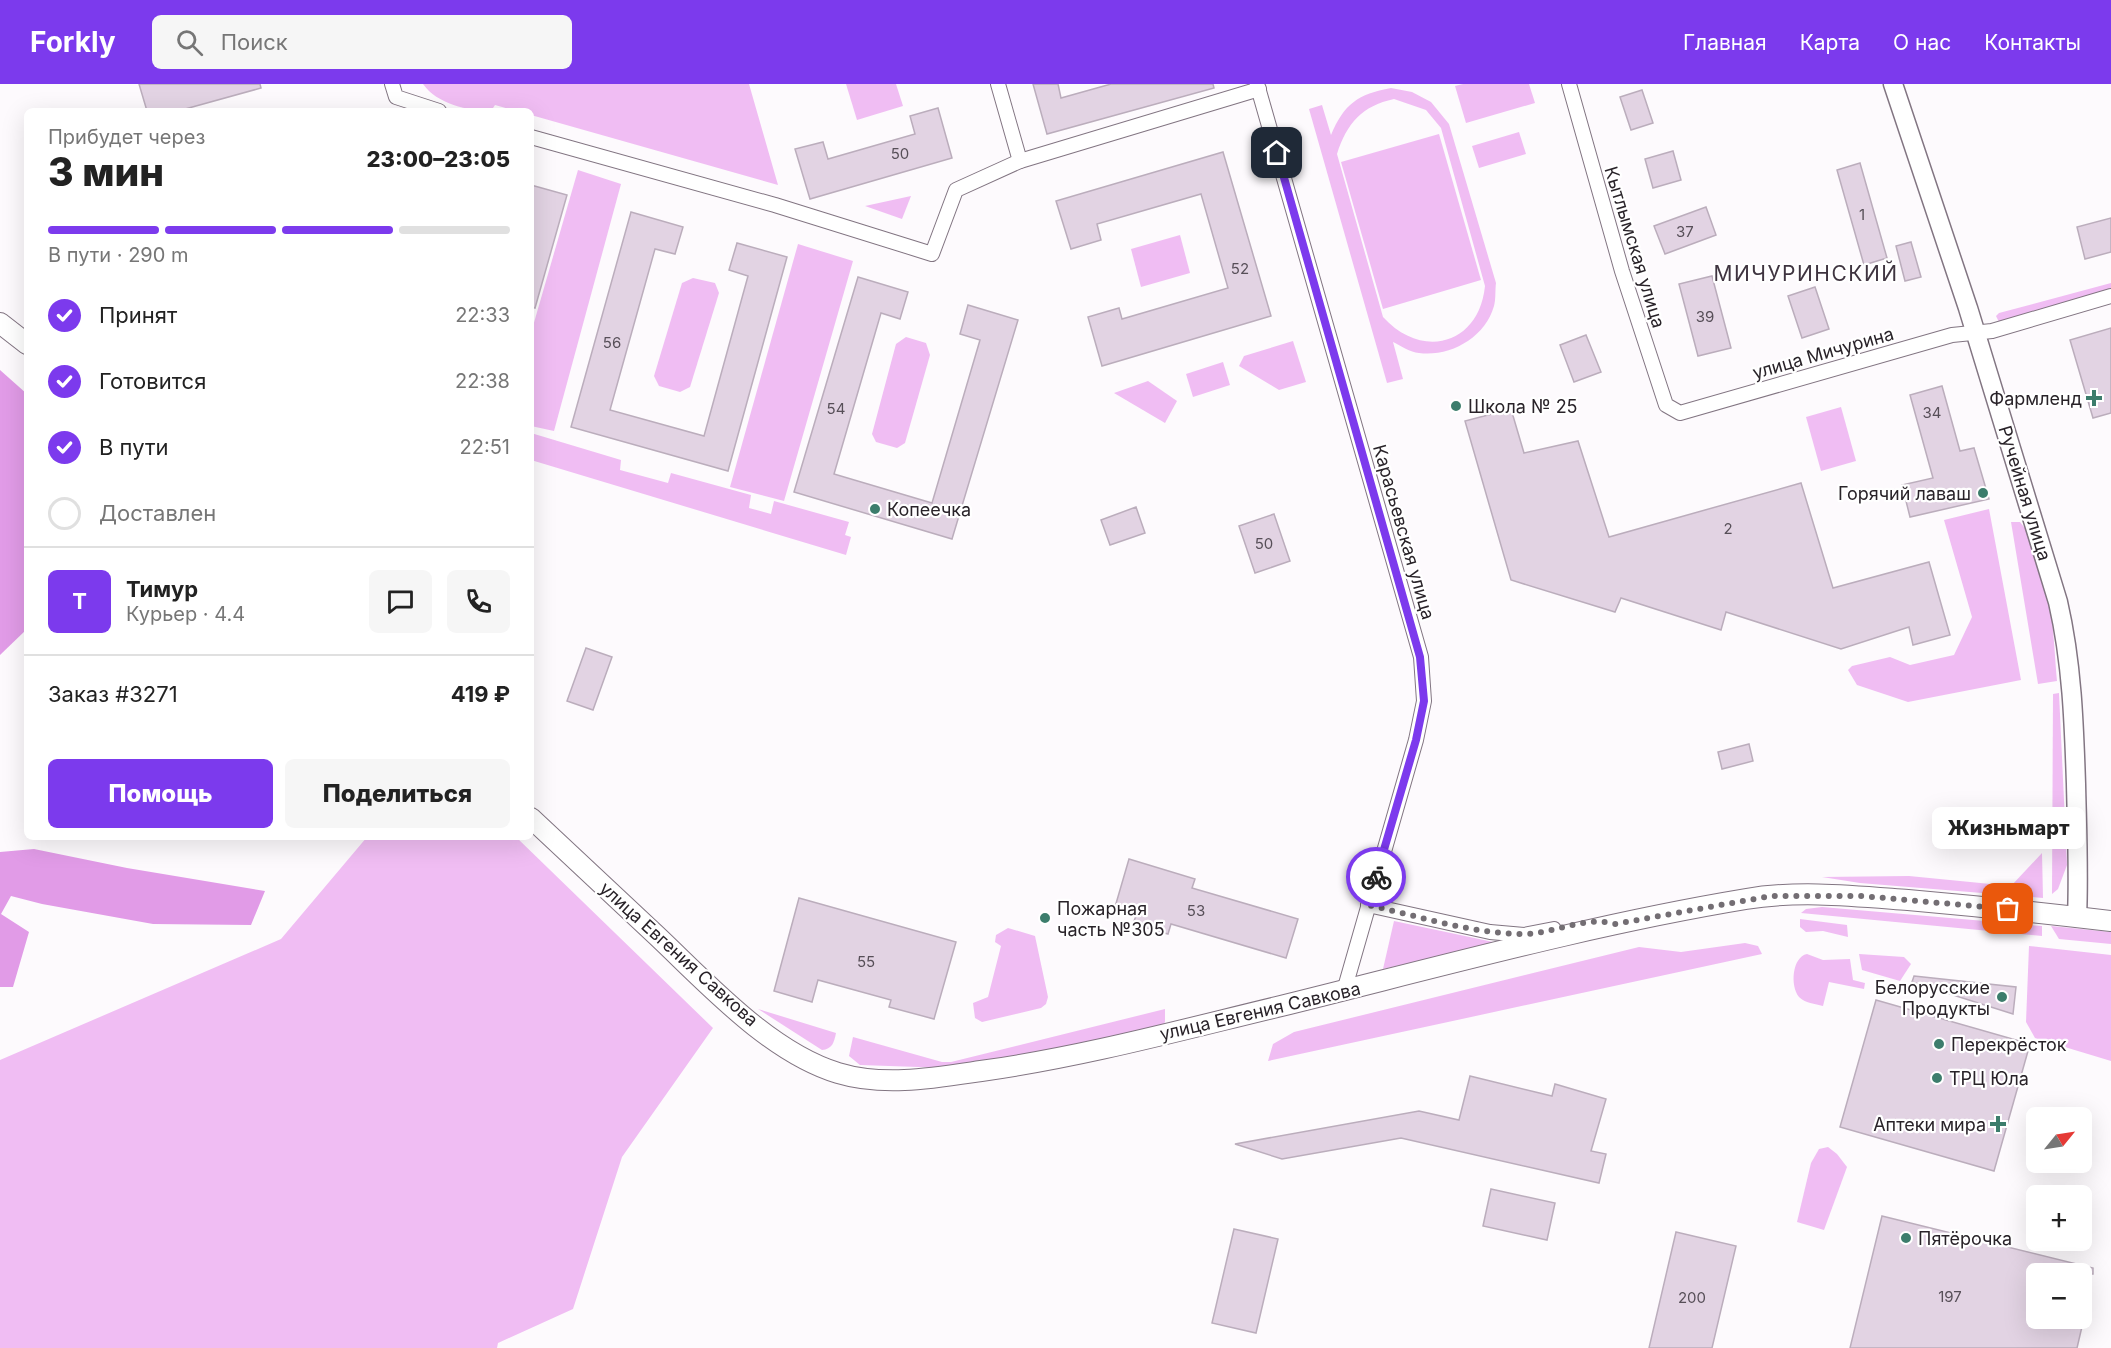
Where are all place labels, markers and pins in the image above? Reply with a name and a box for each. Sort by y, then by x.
pin [1251,127,1302,178]
place label: Фармленд [1989,388,2082,409]
marker: Фармленд [2087,391,2101,405]
place label: Школа № 25 [1468,396,1578,417]
marker: Школа № 25 [1449,399,1463,413]
place label: Горячий лаваш [1838,483,1971,504]
marker: Горячий лаваш [1976,486,1990,500]
place label: Копеечка [887,499,971,520]
marker: Копеечка [868,502,882,516]
callout: Жизньмарт [1932,807,2084,849]
pin [1982,883,2033,934]
place label: Пожарная часть №305 [1057,898,1165,940]
marker: Пожарная часть №305 [1038,911,1052,925]
place label: Белорусские Продукты [1875,977,1990,1019]
marker: Белорусские Продукты [1995,990,2009,1004]
place label: Перекрёсток [1951,1034,2067,1055]
marker: Перекрёсток [1932,1037,1946,1051]
place label: ТРЦ Юла [1949,1068,2029,1089]
marker: ТРЦ Юла [1930,1071,1944,1085]
place label: Аптеки мира [1873,1114,1986,1135]
marker: Аптеки мира [1991,1117,2005,1131]
place label: Пятёрочка [1918,1228,2012,1249]
marker: Пятёрочка [1899,1231,1913,1245]

